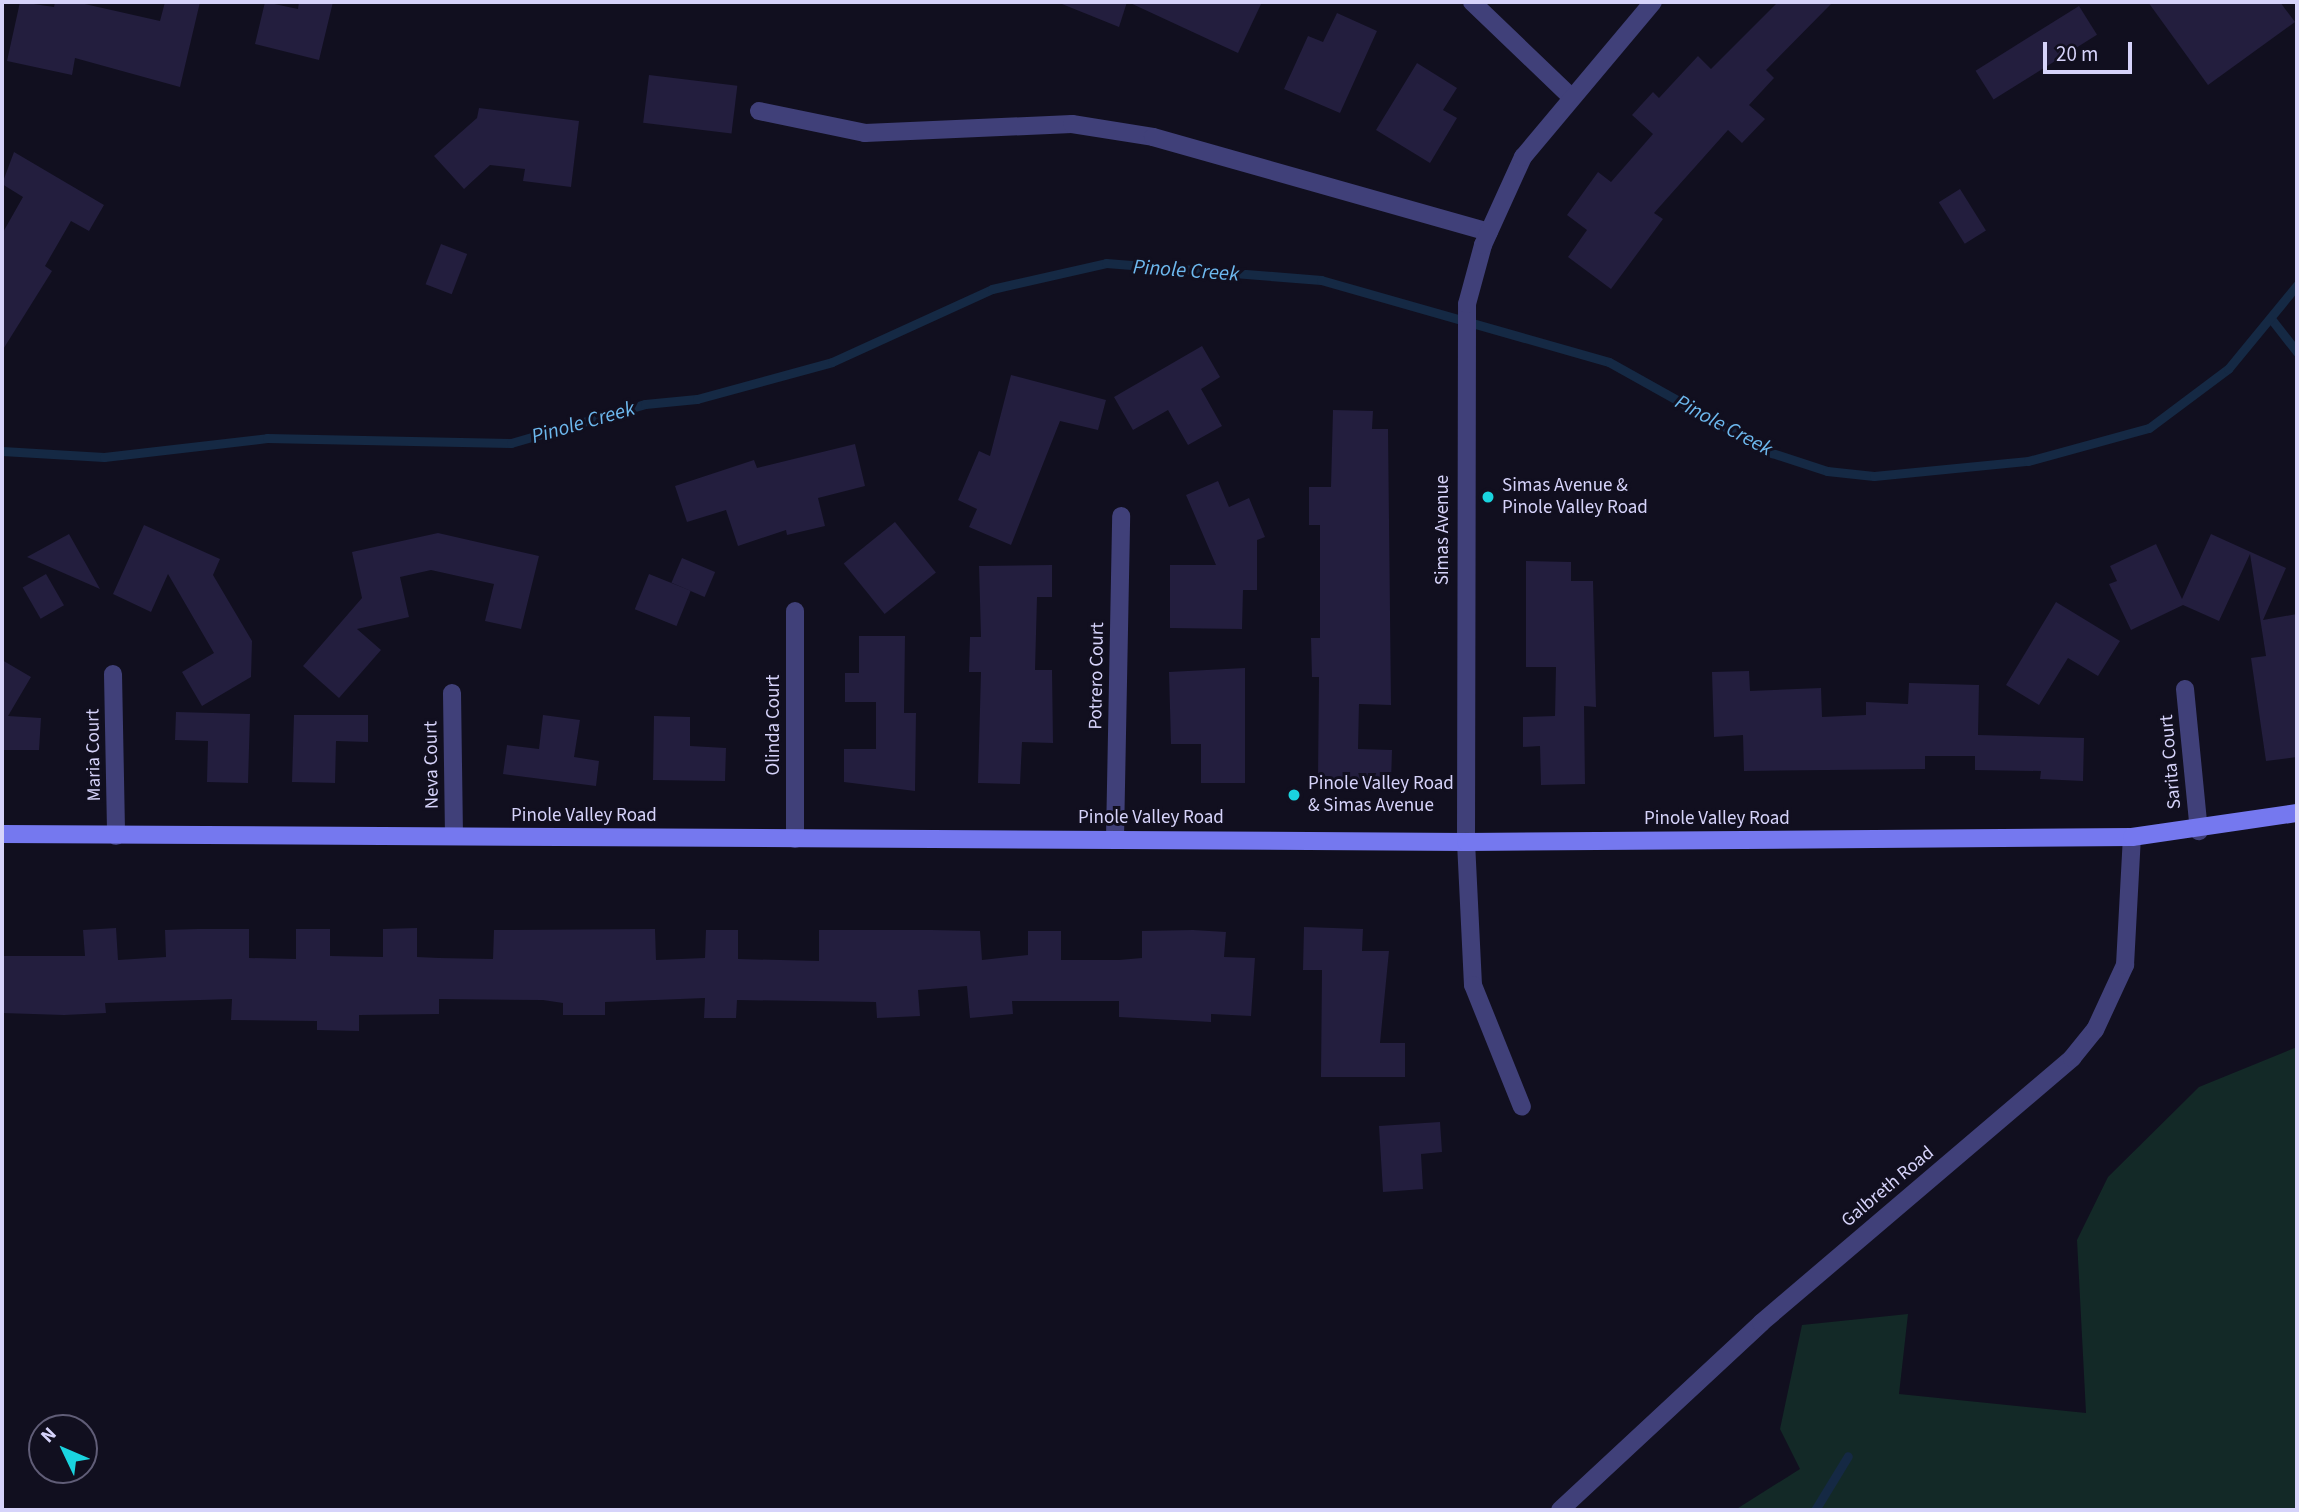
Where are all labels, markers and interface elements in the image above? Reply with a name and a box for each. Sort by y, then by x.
scale bar [2047,28,2136,72]
text: 20 m [2056,39,2098,69]
water label: Pinole Creek [1132,254,1240,286]
water label: Pinole Creek [1671,389,1777,461]
water label: Pinole Creek [528,395,638,449]
street label: Simas Avenue [1432,475,1454,585]
place label: Simas Avenue & Pinole Valley Road [1502,475,1648,519]
marker: Simas Avenue & Pinole Valley Road [1480,489,1496,505]
street label: Potrero Court [1085,622,1109,730]
street label: Olinda Court [763,675,785,775]
street label: Maria Court [82,709,106,801]
street label: Sarita Court [2156,714,2186,810]
street label: Neva Court [420,721,444,809]
place label: Pinole Valley Road & Simas Avenue [1308,773,1454,817]
marker: Pinole Valley Road & Simas Avenue [1286,787,1302,803]
street label: Pinole Valley Road [511,805,657,827]
street label: Pinole Valley Road [1078,807,1224,829]
street label: Pinole Valley Road [1644,808,1790,830]
street label: Galbreth Road [1837,1142,1939,1232]
north arrow [28,1414,98,1484]
text: N [35,1422,63,1449]

